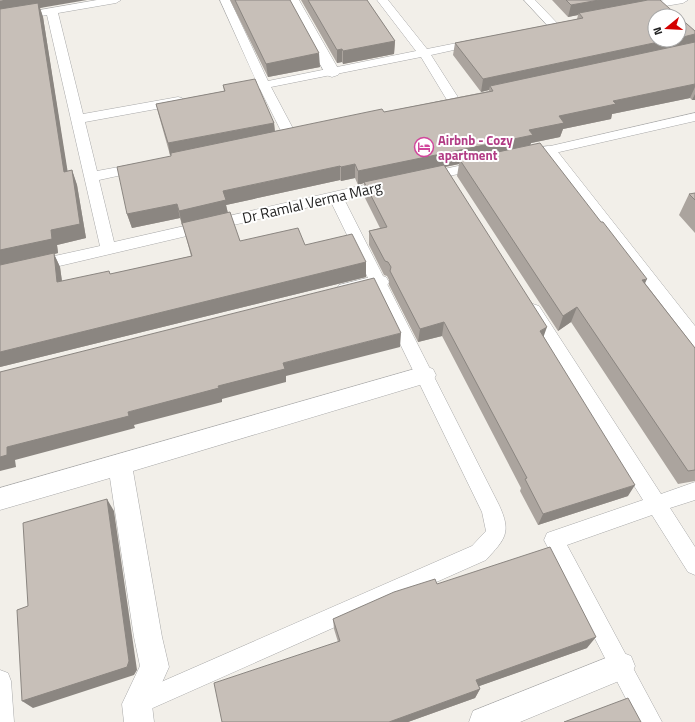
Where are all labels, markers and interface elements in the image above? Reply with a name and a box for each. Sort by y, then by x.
north arrow [647,8,687,48]
text: N [649,25,666,37]
place label: Airbnb - Cozy apartment [438,130,513,165]
hotel icon: Airbnb - Cozy apartment [413,136,435,158]
street label: Dr Ramlal Verma Marg [240,175,384,229]

